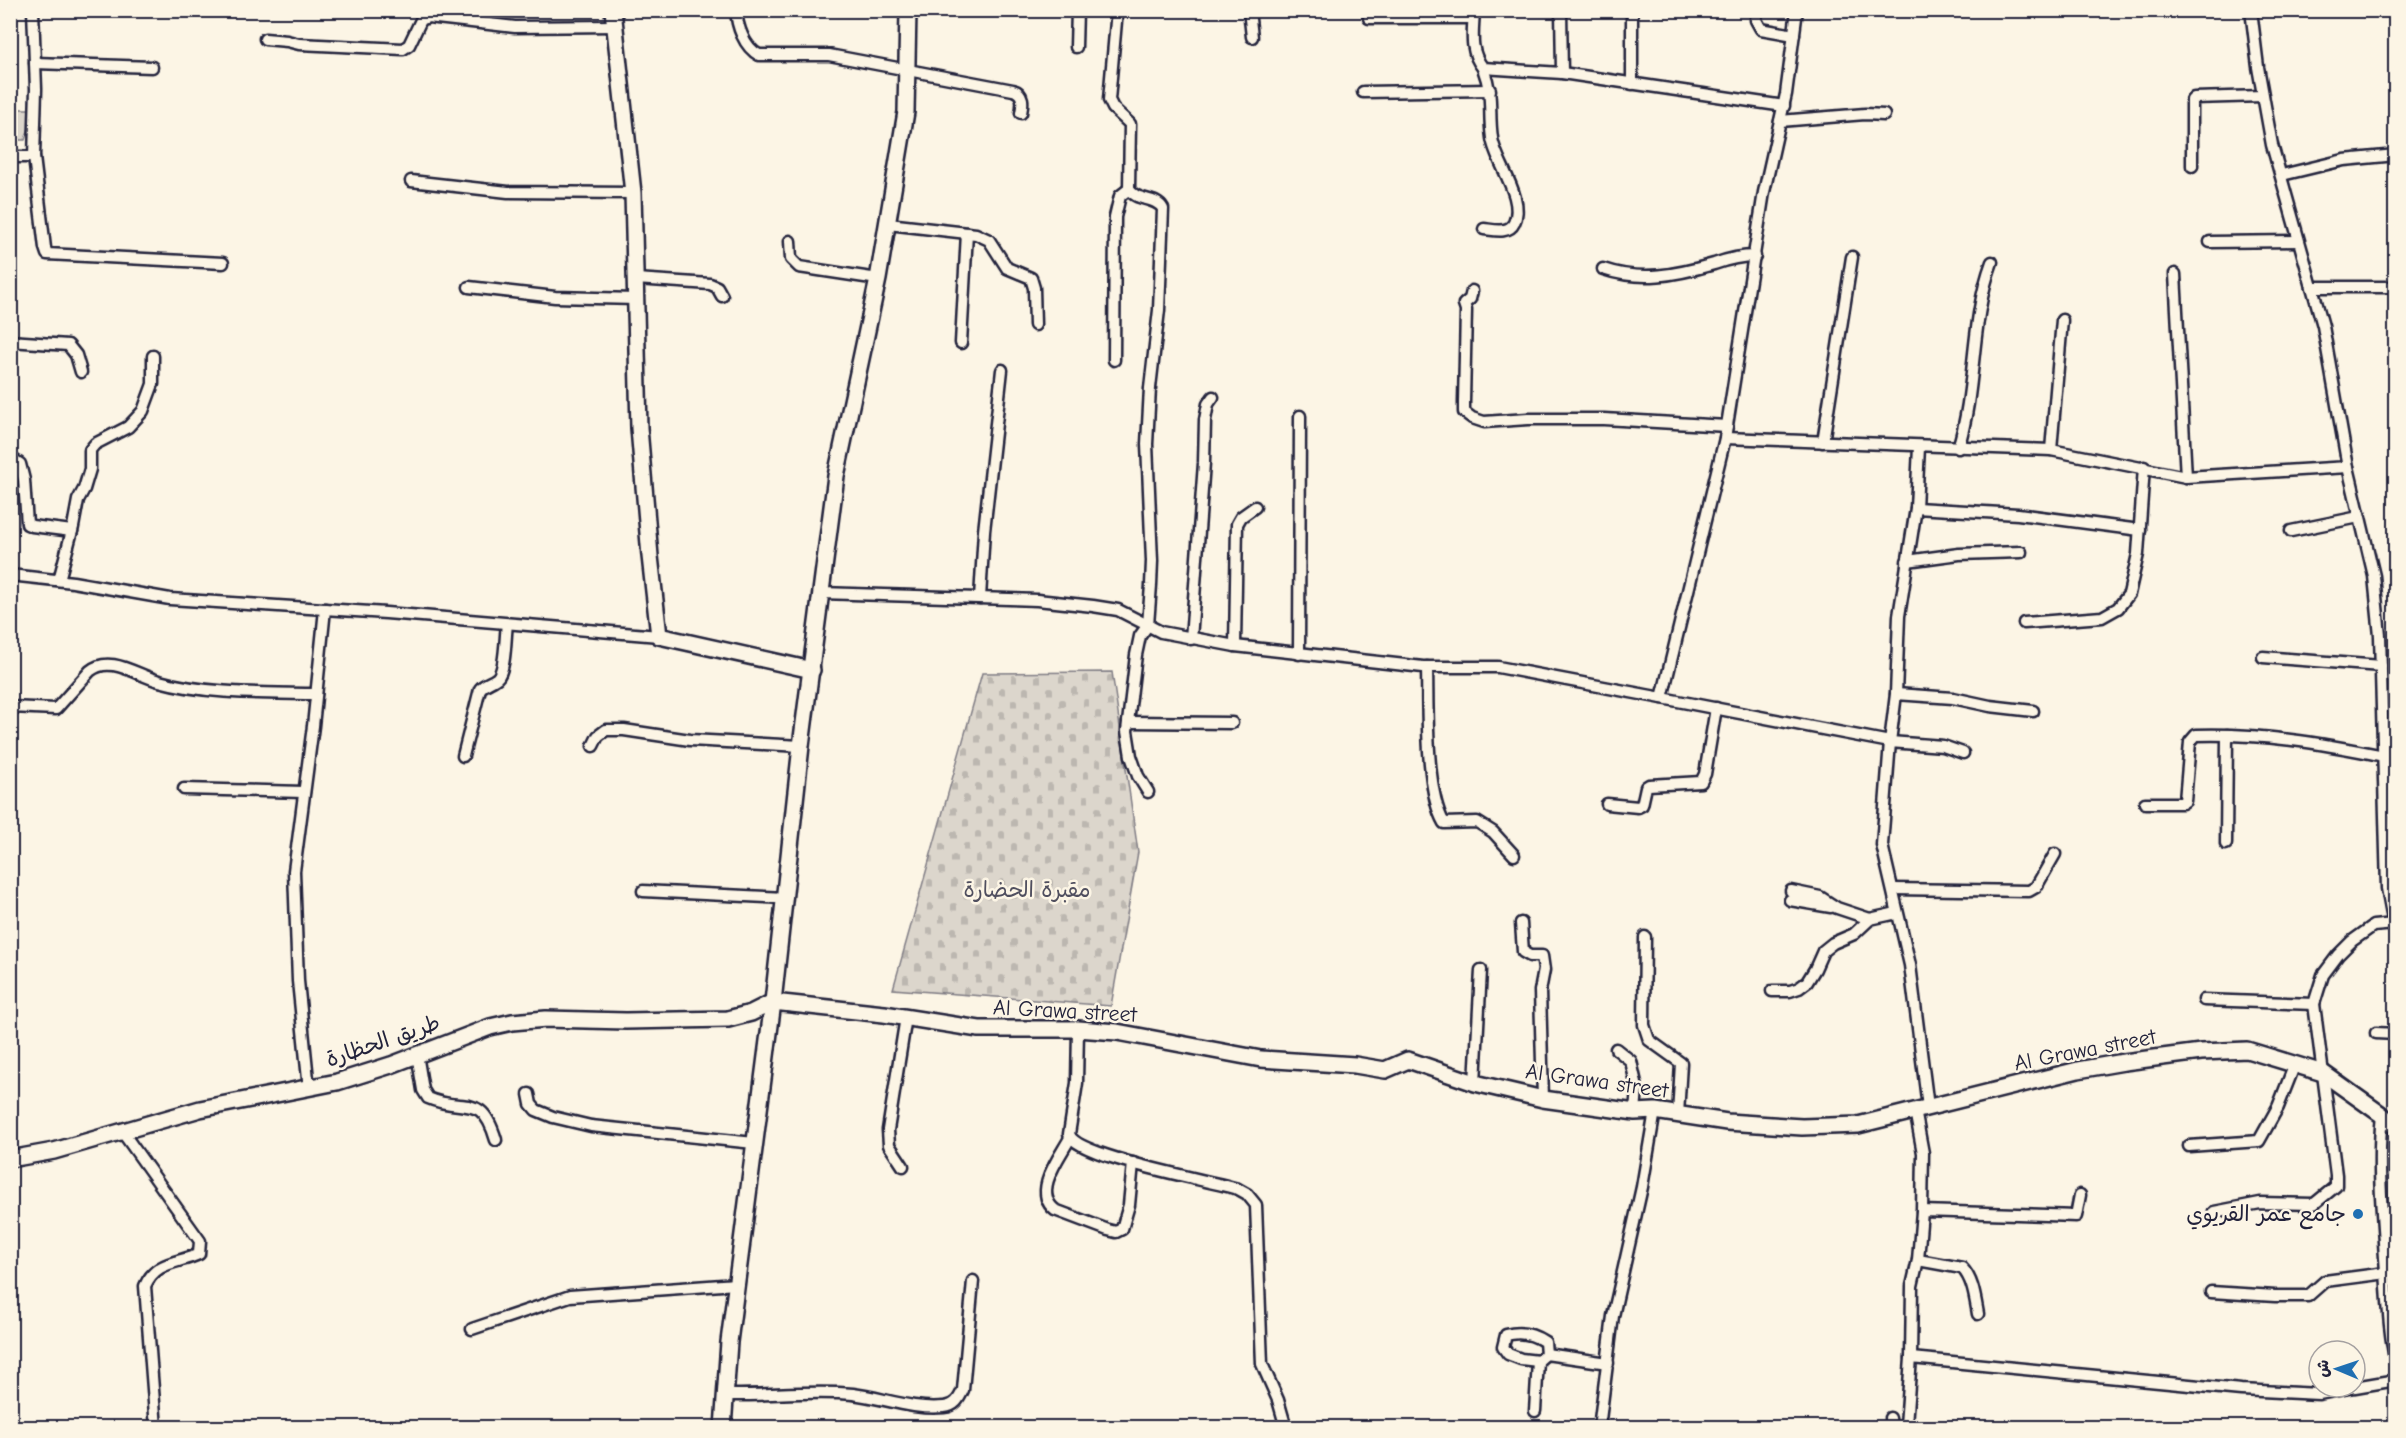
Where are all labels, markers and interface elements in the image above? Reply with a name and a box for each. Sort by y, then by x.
park label: مقبرة الحضارة [963,877,1091,903]
street label: Al Grawa street [992,994,1138,1028]
street label: طريق الحظارة [323,1009,443,1073]
street label: Al Grawa street [2012,1023,2159,1076]
street label: Al Grawa street [1524,1058,1671,1104]
place label: جامع عمر القريوي [2186,1201,2346,1230]
marker: جامع عمر القريوي [2351,1207,2365,1221]
north arrow [2307,1339,2367,1399]
text: ش [2314,1359,2332,1378]

